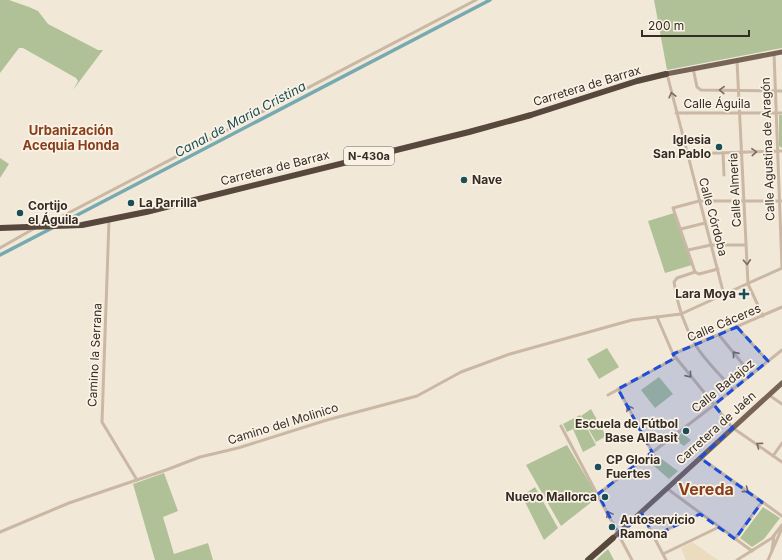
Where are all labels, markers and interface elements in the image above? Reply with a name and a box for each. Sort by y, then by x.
scale bar [642,12,749,38]
text: 200 m [648,18,684,33]
street label: Carretera de Barrax [531,62,643,109]
street label: Calle Agustina de Aragón [757,77,778,221]
water label: Canal de María Cristina [172,78,308,160]
one-way arrow [719,86,725,94]
one-way arrow [668,92,677,99]
street label: Calle Águila [684,96,750,111]
district label: Urbanización Acequia Honda [23,122,119,153]
place label: Iglesia San Pablo [653,132,711,161]
marker: Iglesia San Pablo [714,142,724,152]
street label: Carretera de Barrax [219,147,331,188]
road number: N-430a [344,147,394,165]
one-way arrow [751,148,757,157]
street label: Calle Almería [725,152,744,228]
place label: Nave [472,172,502,187]
marker: Nave [459,175,469,185]
street label: Calle Córdoba [696,176,731,258]
place label: La Parrilla [139,195,197,210]
place label: Cortijo el Águila [28,198,78,227]
marker: La Parrilla [126,198,136,208]
marker: Cortijo el Águila [15,208,25,218]
one-way arrow [743,259,752,265]
place label: Lara Moya [675,286,736,301]
marker: Lara Moya [739,289,749,299]
street label: Calle Cáceres [685,300,763,345]
street label: Camino la Serrana [84,303,105,407]
one-way arrow [733,352,740,359]
street label: Calle Badajoz [688,356,757,416]
one-way arrow [685,370,692,377]
street label: Carretera de Jaén [673,388,759,467]
street label: Camino del Molinico [226,400,340,448]
one-way arrow [626,405,633,412]
place label: Escuela de Fútbol Base AlBasit [575,416,679,445]
marker: Escuela de Fútbol Base AlBasit [681,426,691,436]
one-way arrow [756,443,763,450]
place label: CP Gloria Fuertes [606,452,660,481]
marker: CP Gloria Fuertes [593,462,603,472]
district label: Vereda [678,479,734,499]
one-way arrow [742,486,749,493]
place label: Nuevo Mallorca [506,489,597,504]
marker: Nuevo Mallorca [600,492,610,502]
one-way arrow [606,511,614,518]
place label: Autoservicio Ramona [620,512,695,541]
marker: Autoservicio Ramona [607,522,617,532]

